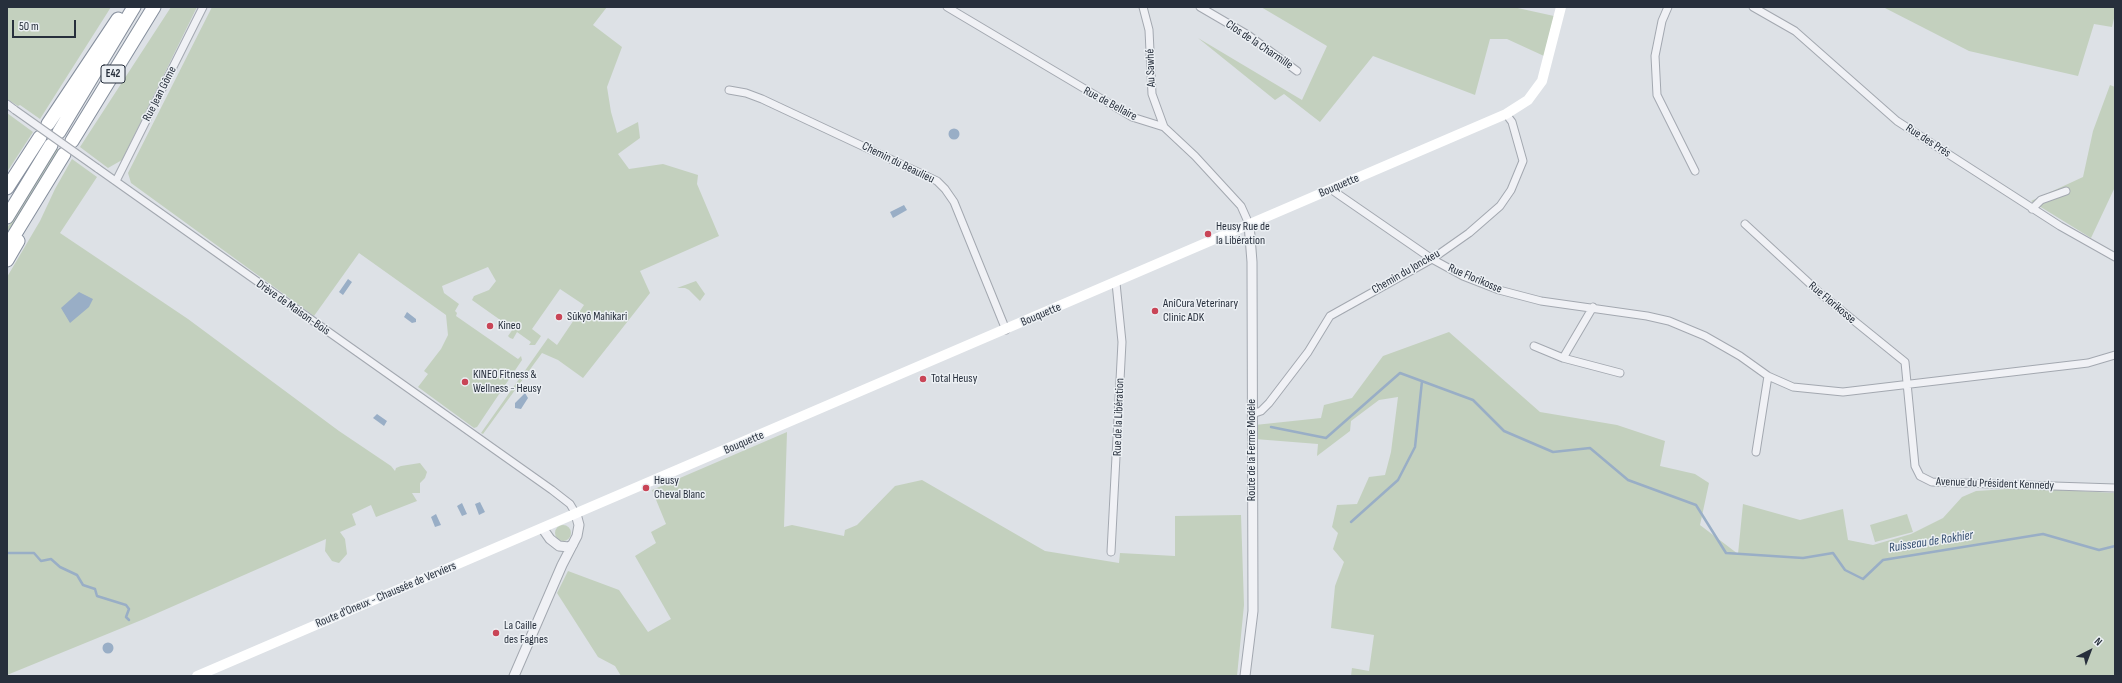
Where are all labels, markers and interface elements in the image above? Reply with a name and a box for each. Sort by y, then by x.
scale bar [14,12,78,38]
street label: Clos de la Charmille [1223,17,1295,73]
text: 50 m [19,19,39,34]
street label: Au Sawhé [1143,49,1159,87]
street label: Rue Jean Gôme [140,64,180,124]
road number: E42 [101,65,125,83]
street label: Rue de Bellaire [1081,84,1139,124]
street label: Rue des Prés [1903,121,1953,161]
street label: Chemin du Beaulieu [859,139,937,187]
street label: Bouquette [1317,171,1361,201]
place label: Heusy Rue de la Libération [1216,220,1270,248]
marker: Heusy Rue de la Libération [1203,229,1213,239]
street label: Chemin du Jonckeu [1369,247,1443,297]
street label: Rue Florikosse [1446,261,1504,297]
street label: Drève de Maison-Bois [253,277,333,339]
street label: Rue Florikosse [1805,279,1859,327]
place label: AniCura Veterinary Clinic ADK [1163,297,1238,325]
street label: Bouquette [1019,300,1063,330]
marker: AniCura Veterinary Clinic ADK [1150,306,1160,316]
place label: Sūkyō Mahikari [567,310,627,324]
marker: Sūkyō Mahikari [554,312,564,322]
place label: Kineo [498,319,521,333]
marker: Kineo [485,321,495,331]
place label: KINEO Fitness & Wellness - Heusy [473,368,541,396]
place label: Total Heusy [931,372,977,386]
marker: Total Heusy [918,374,928,384]
marker: KINEO Fitness & Wellness - Heusy [460,377,470,387]
street label: Rue de la Libération [1110,378,1128,456]
street label: Route de la Ferme Modèle [1245,399,1259,501]
street label: Bouquette [722,428,766,458]
place label: Heusy Cheval Blanc [654,474,705,502]
street label: Avenue du Président Kennedy [1936,475,2054,493]
marker: Heusy Cheval Blanc [641,483,651,493]
water label: Ruisseau de Rokhier [1888,528,1974,556]
street label: Route d'Oneux - Chaussée de Verviers [314,559,458,631]
place label: La Caille des Fagnes [504,619,548,647]
marker: La Caille des Fagnes [491,628,501,638]
north arrow [2070,631,2110,671]
text: N [2092,635,2105,649]

